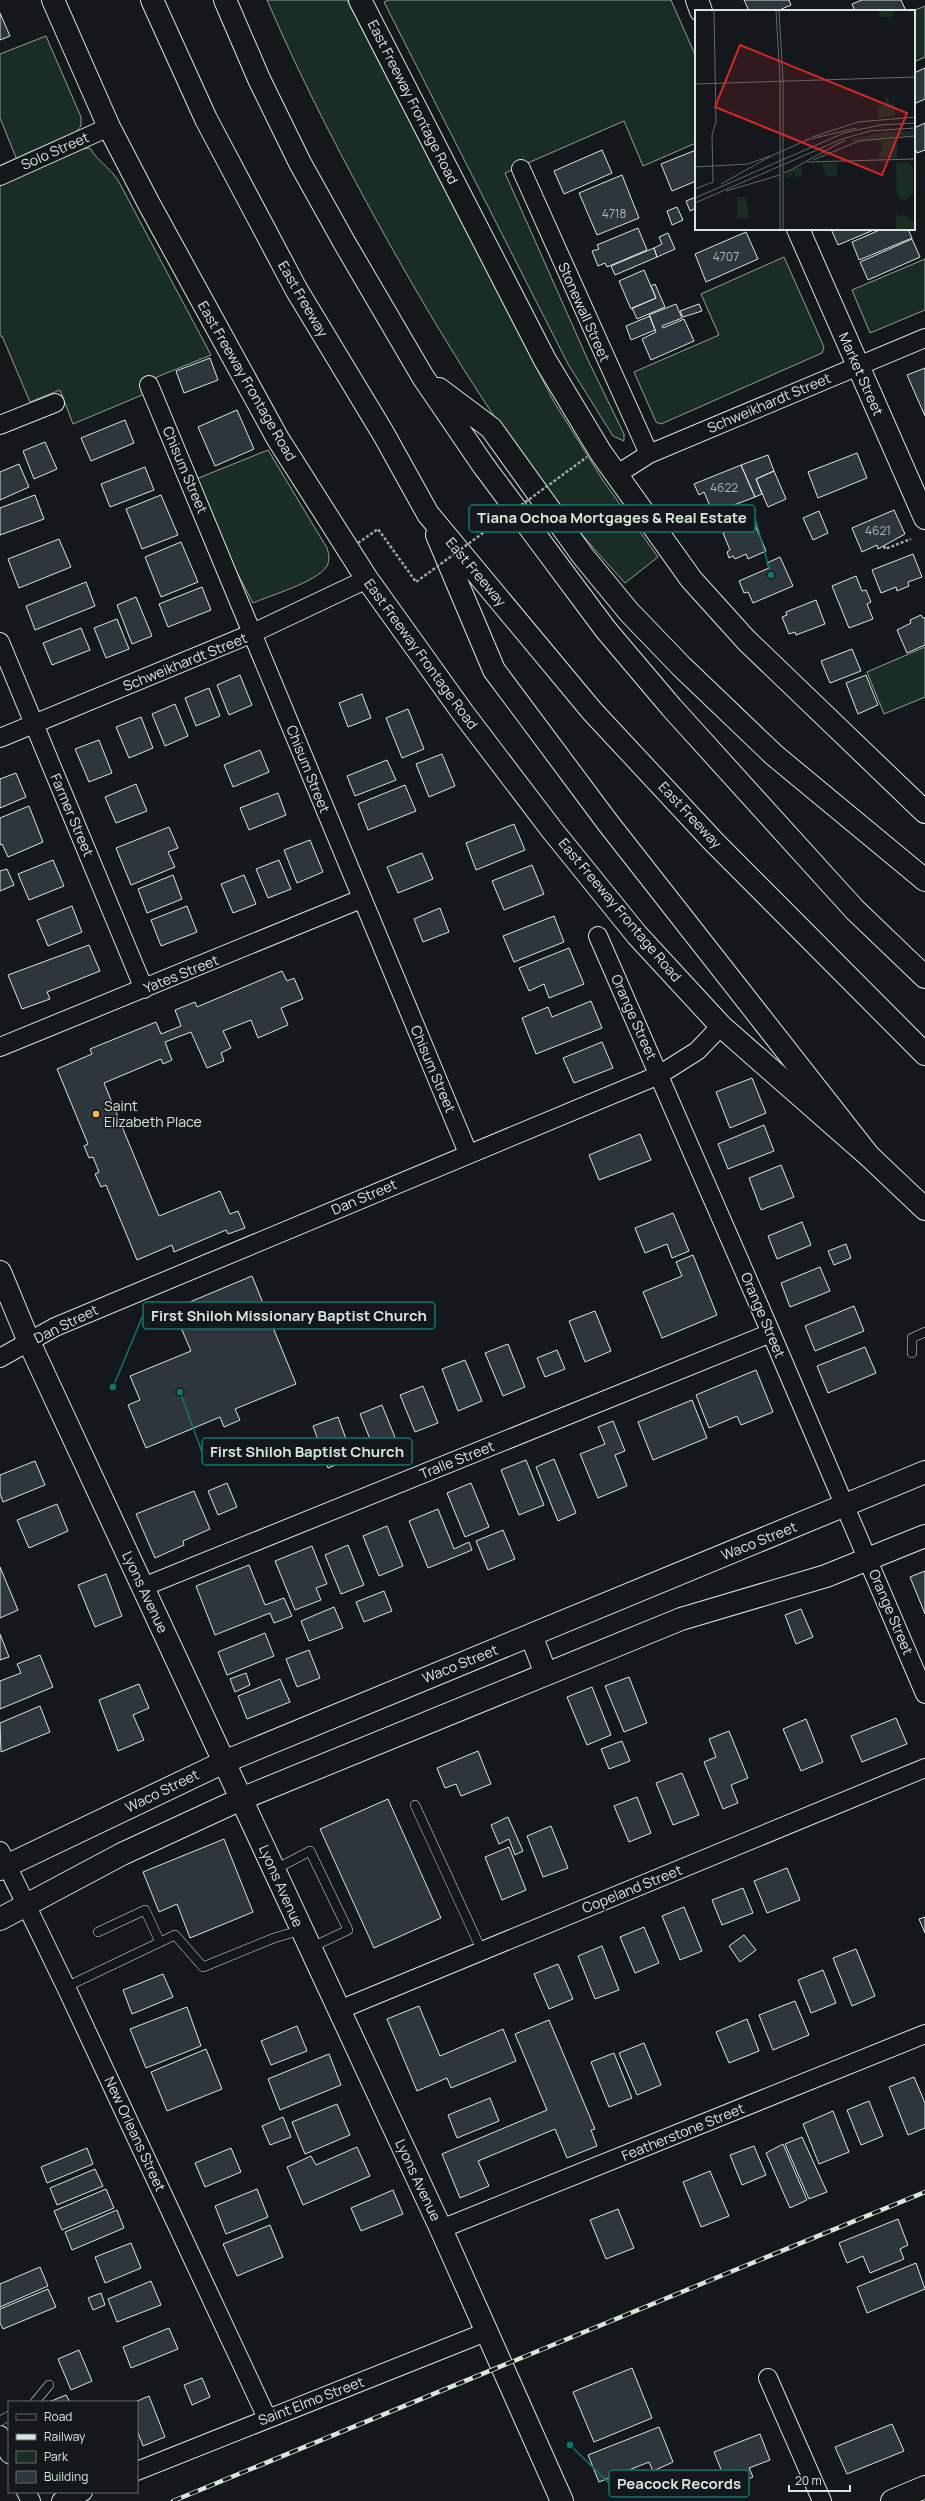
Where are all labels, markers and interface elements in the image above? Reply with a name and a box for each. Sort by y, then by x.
inset map [695,10,915,230]
street label: East Freeway Frontage Road [364,16,463,187]
street label: Solo Street [18,127,92,174]
house number: 4718 [602,205,626,222]
house number: 4707 [713,248,739,265]
street label: East Freeway [274,257,333,341]
street label: Stonewall Street [554,259,615,365]
street label: East Freeway Frontage Road [194,297,301,464]
street label: Market Street [835,329,888,419]
street label: Schweikhardt Street [704,368,834,437]
street label: Chisum Street [159,423,213,517]
house number: 4622 [710,479,738,496]
callout: Tiana Ochoa Mortgages & Real Estate [469,505,755,532]
text: Tiana Ochoa Mortgages & Real Estate [477,507,747,528]
house number: 4621 [865,522,891,539]
street label: East Freeway [442,533,511,611]
street label: East Freeway Frontage Road [360,575,483,733]
street label: Schweikhardt Street [120,628,250,695]
street label: Chisum Street [282,722,335,816]
street label: Farmer Street [46,770,99,860]
street label: East Freeway [655,777,727,853]
street label: East Freeway Frontage Road [555,834,686,985]
street label: Yates Street [141,950,221,997]
street label: Orange Street [607,971,662,1063]
street label: Chisum Street [407,1022,461,1116]
place label: Saint Elizabeth Place [104,1096,202,1131]
marker: Saint Elizabeth Place [91,1109,101,1119]
street label: Dan Street [328,1174,400,1219]
street label: Orange Street [737,1269,790,1361]
street label: Dan Street [30,1300,101,1347]
callout: First Shiloh Missionary Baptist Church [143,1302,435,1329]
text: First Shiloh Missionary Baptist Church [151,1305,427,1326]
street label: Tralle Street [417,1436,497,1483]
callout: First Shiloh Baptist Church [202,1438,412,1465]
text: First Shiloh Baptist Church [210,1441,404,1462]
street label: Waco Street [718,1517,800,1564]
street label: Lyons Avenue [118,1548,173,1636]
street label: Orange Street [865,1566,918,1658]
street label: Waco Street [419,1640,501,1687]
street label: Waco Street [122,1764,202,1817]
street label: Lyons Avenue [255,1842,308,1930]
street label: Copeland Street [579,1860,685,1917]
street label: New Orleans Street [100,2073,171,2195]
street label: Featherstone Street [619,2098,747,2165]
street label: Lyons Avenue [391,2136,446,2224]
street label: Saint Elmo Street [255,2372,367,2429]
legend [8,2401,138,2493]
text: Road [44,2408,72,2425]
text: Railway [44,2428,86,2445]
text: Park [44,2448,69,2465]
scale bar [789,2467,850,2493]
text: Building [44,2468,88,2485]
callout: Peacock Records [609,2470,749,2497]
text: 20 m [795,2472,822,2489]
text: Peacock Records [617,2473,741,2494]

